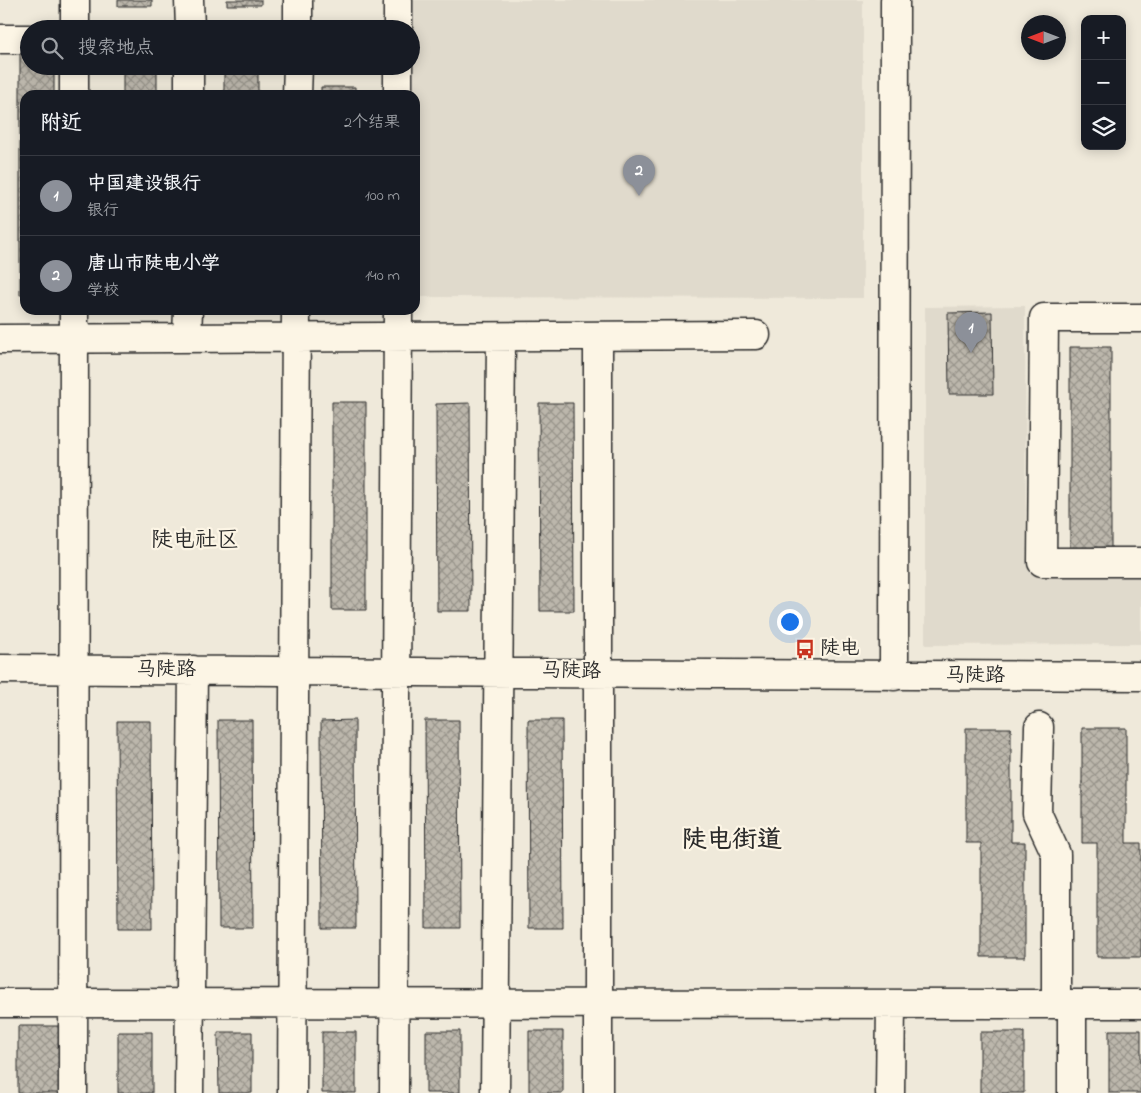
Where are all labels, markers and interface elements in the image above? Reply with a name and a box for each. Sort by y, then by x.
north arrow [1021,15,1066,60]
map controls [1081,15,1126,150]
button: + [1081,15,1126,60]
search box [20,20,420,75]
icon: search [38,34,66,62]
text: 搜索地点 [78,35,154,62]
button: − [1081,60,1126,105]
button: layers [1081,105,1126,150]
text: 附近 [40,109,82,139]
text: 2个结果 [344,111,400,135]
pin: 2 [623,155,655,196]
text: 中国建设银行 [87,171,201,198]
text: 1 [53,184,59,208]
text: 100 m [365,184,400,208]
text: 银行 [87,199,119,223]
text: 唐山市陡电小学 [87,251,220,278]
text: 2 [52,264,60,288]
text: 140 m [365,264,400,288]
text: 学校 [87,279,119,303]
pin: 1 [955,312,987,353]
district label: 陡电社区 [151,525,239,557]
your location [777,609,803,635]
place label: 陡电 [820,635,860,664]
bus stop icon: 陡电 [794,638,816,660]
street label: 马陡路 [136,656,197,685]
street label: 马陡路 [541,657,602,687]
street label: 马陡路 [945,662,1006,691]
district label: 陡电街道 [682,823,782,859]

